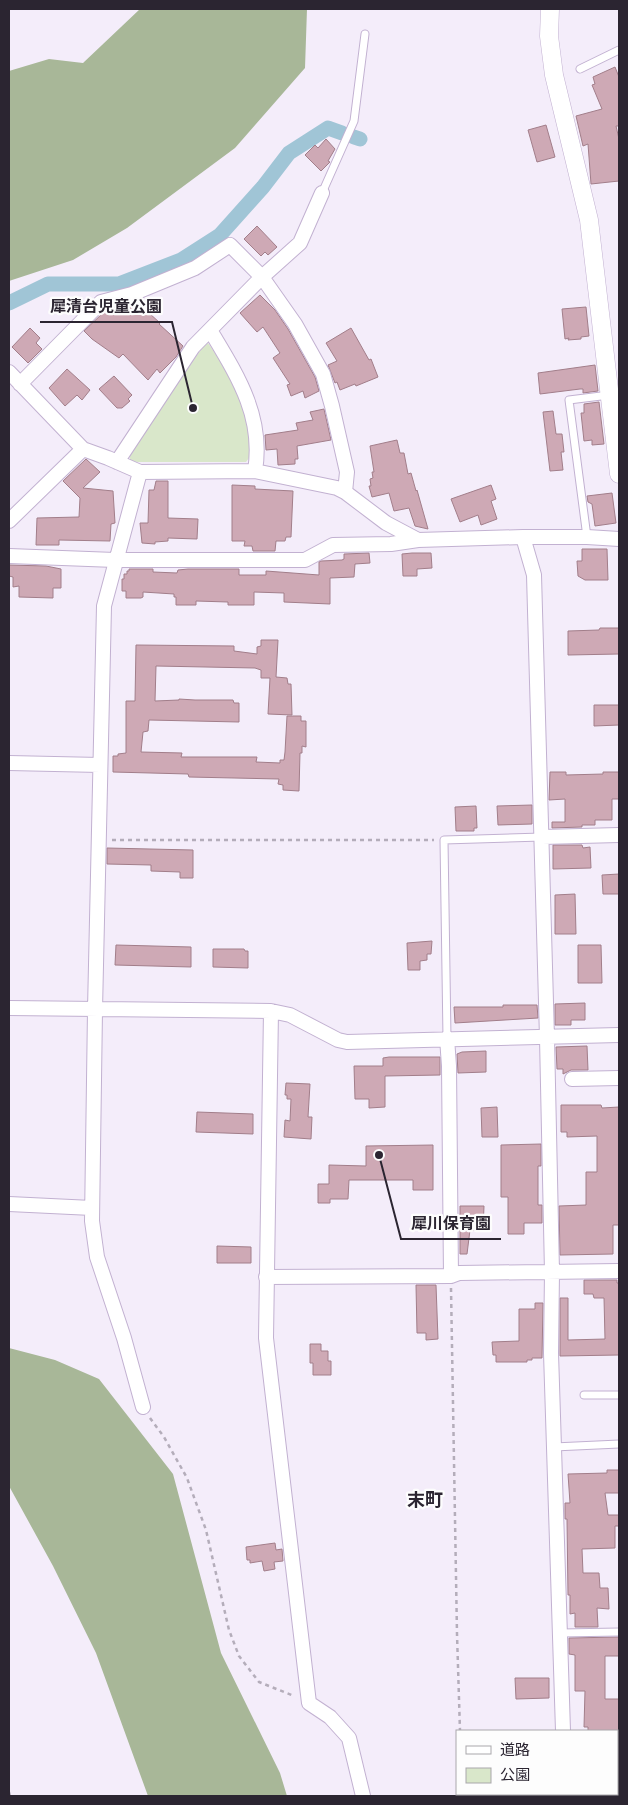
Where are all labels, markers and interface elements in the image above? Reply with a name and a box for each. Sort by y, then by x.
callout: 犀清台児童公園 [40,291,172,322]
text: 犀清台児童公園 [50,296,162,316]
callout: 犀川保育園 [401,1208,501,1239]
text: 犀川保育園 [411,1213,491,1233]
district label: 末町 [407,1488,443,1511]
legend [456,1730,618,1795]
text: 道路 [500,1740,530,1759]
text: 公園 [500,1765,530,1784]

